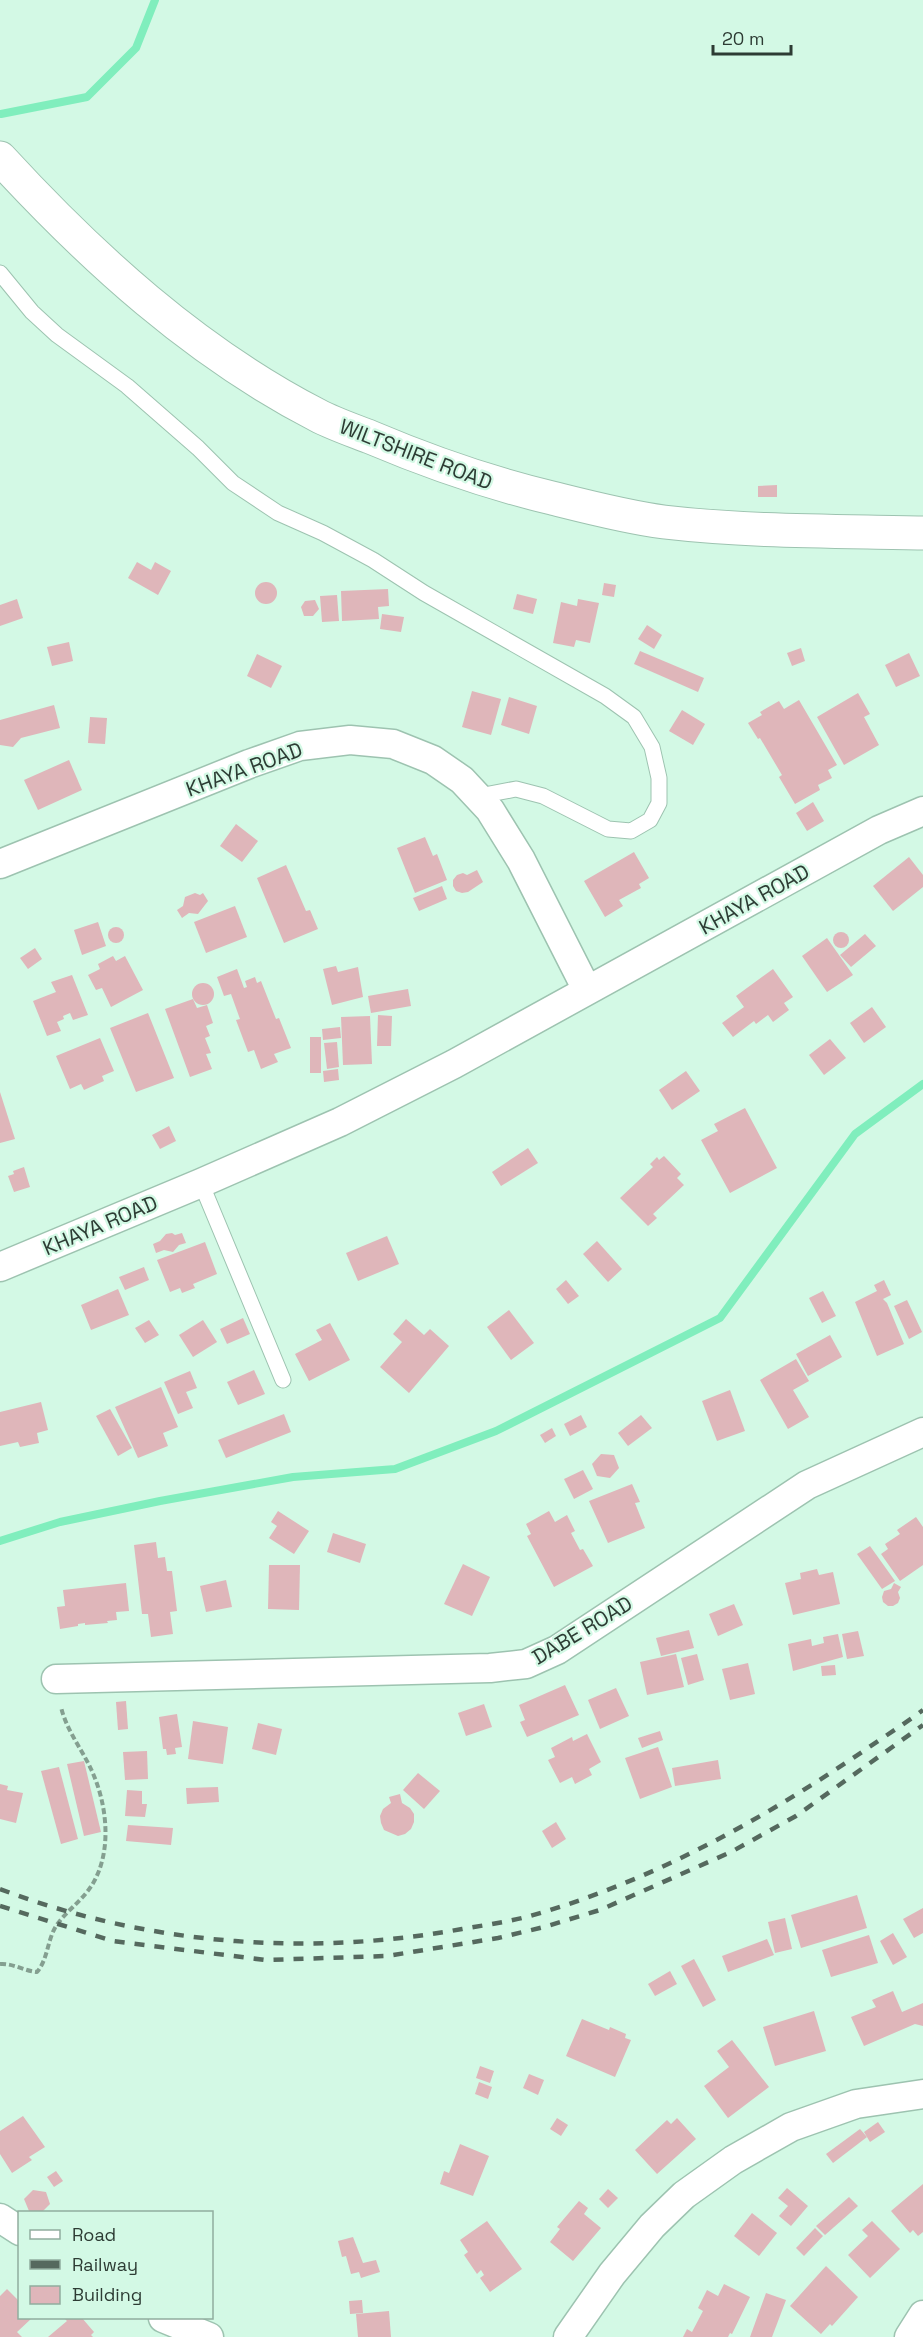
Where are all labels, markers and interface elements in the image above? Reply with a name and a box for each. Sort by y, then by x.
scale bar [713,18,791,56]
text: 20 m [722,27,765,50]
street label: WILTSHIRE ROAD [336,412,496,496]
street label: KHAYA ROAD [182,735,306,803]
street label: KHAYA ROAD [694,858,814,940]
street label: KHAYA ROAD [39,1189,161,1261]
street label: DABE ROAD [527,1590,637,1670]
legend [18,2211,213,2319]
text: Road [72,2223,116,2246]
text: Railway [72,2253,138,2276]
text: Building [72,2283,142,2306]

